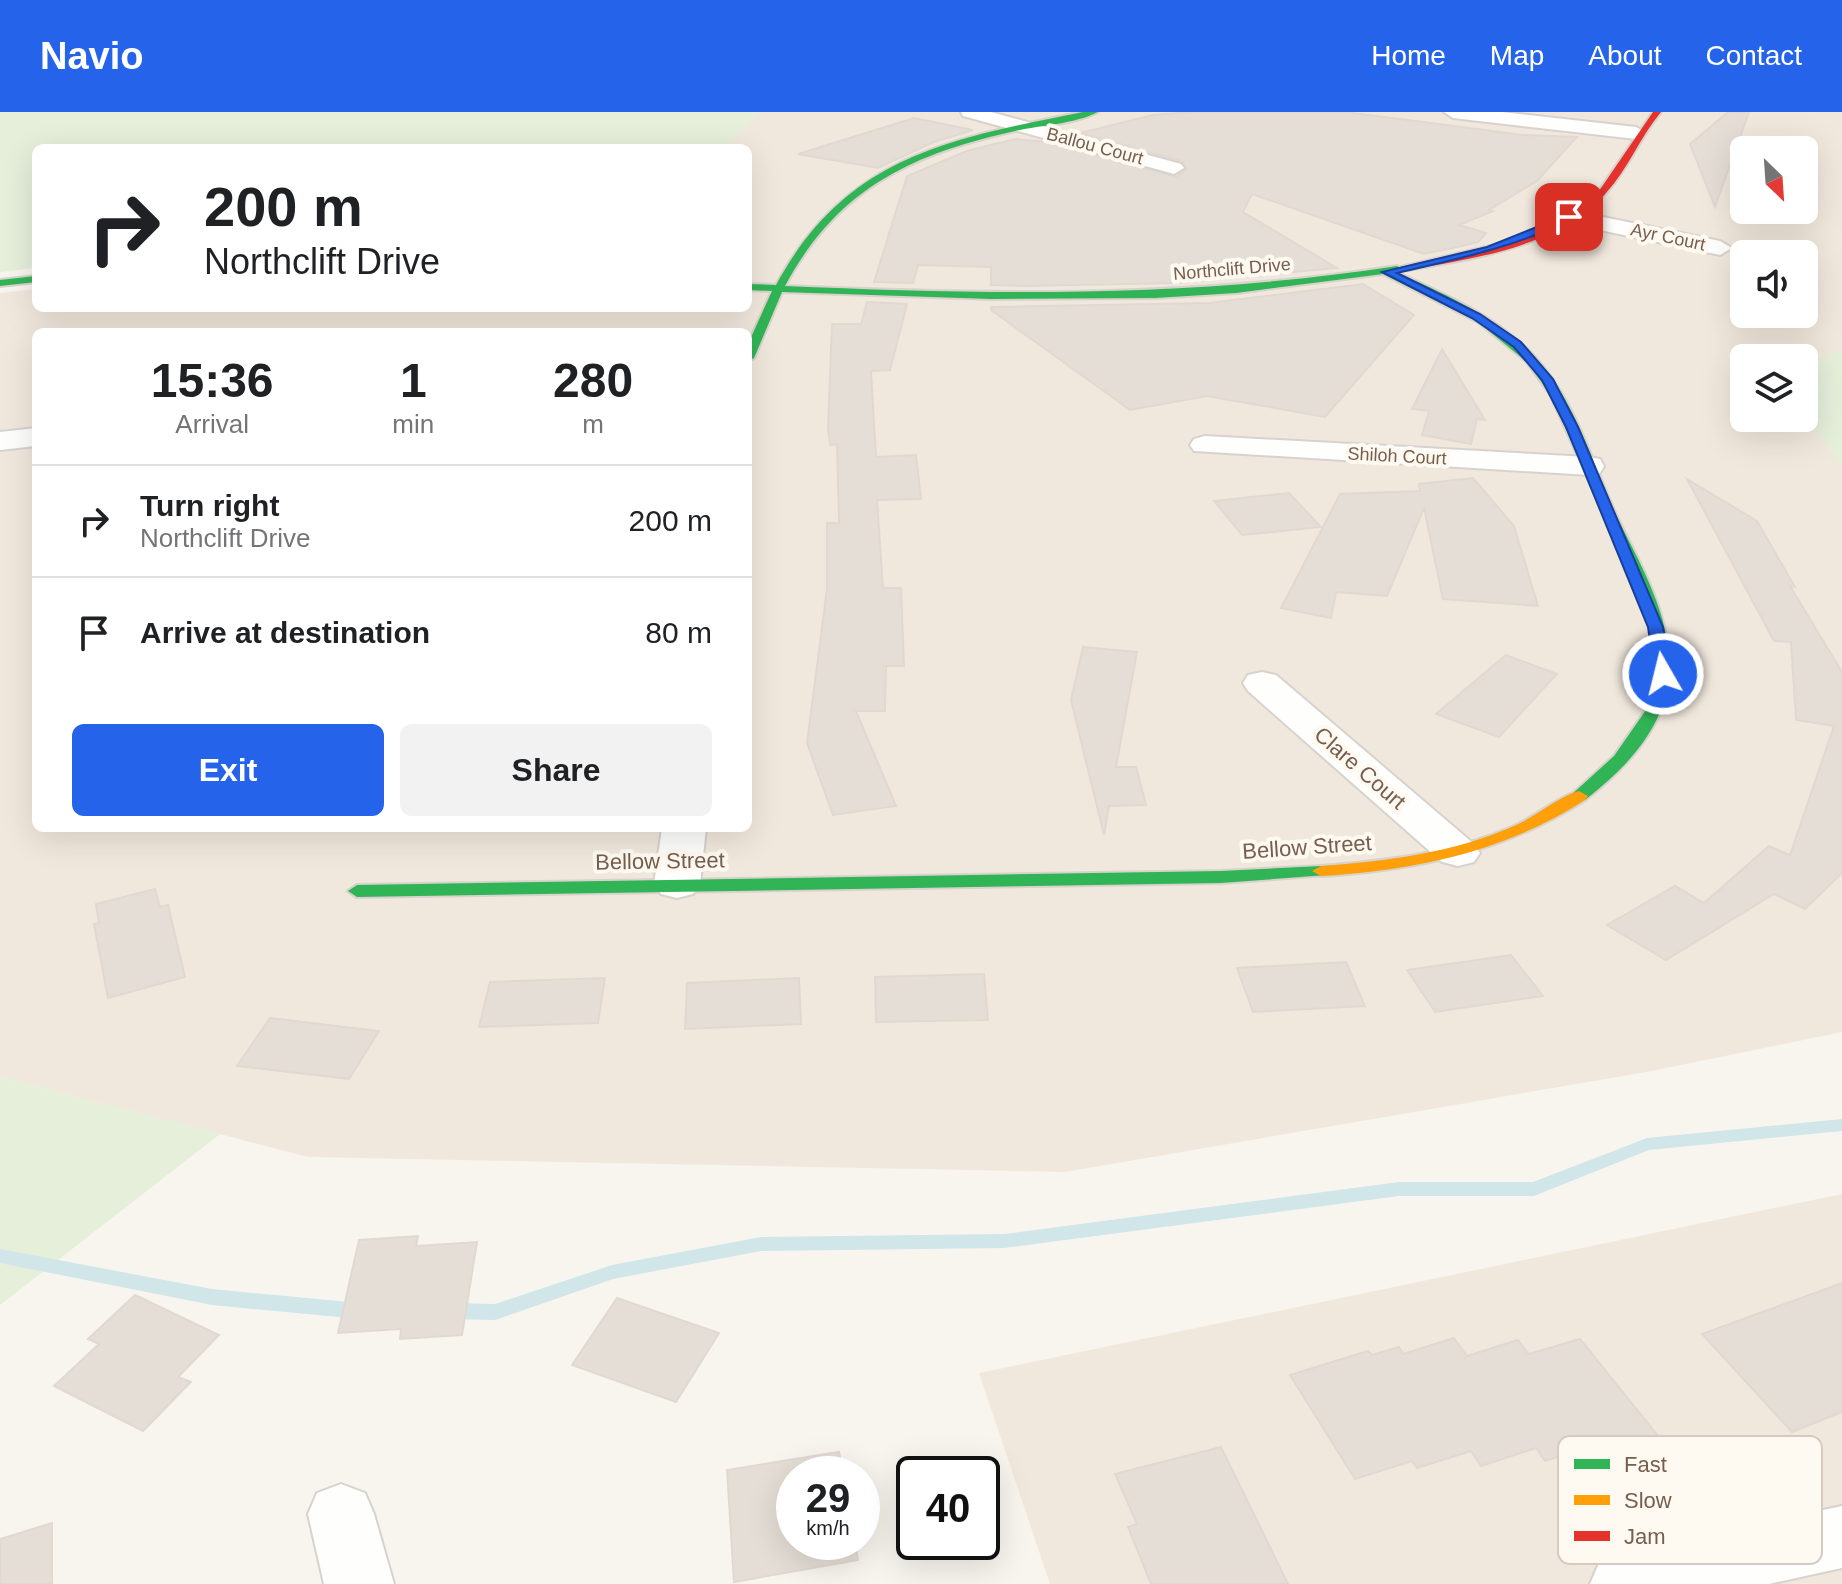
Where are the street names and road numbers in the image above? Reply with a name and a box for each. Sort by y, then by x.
street label: Ballou Court [1045,124,1145,168]
street label: Ayr Court [1629,219,1707,255]
street label: Northclift Drive [1172,254,1292,284]
street label: Shiloh Court [1347,443,1447,469]
street label: Clare Court [1309,722,1411,814]
street label: Bellow Street [1241,830,1373,864]
street label: Bellow Street [595,847,725,875]

